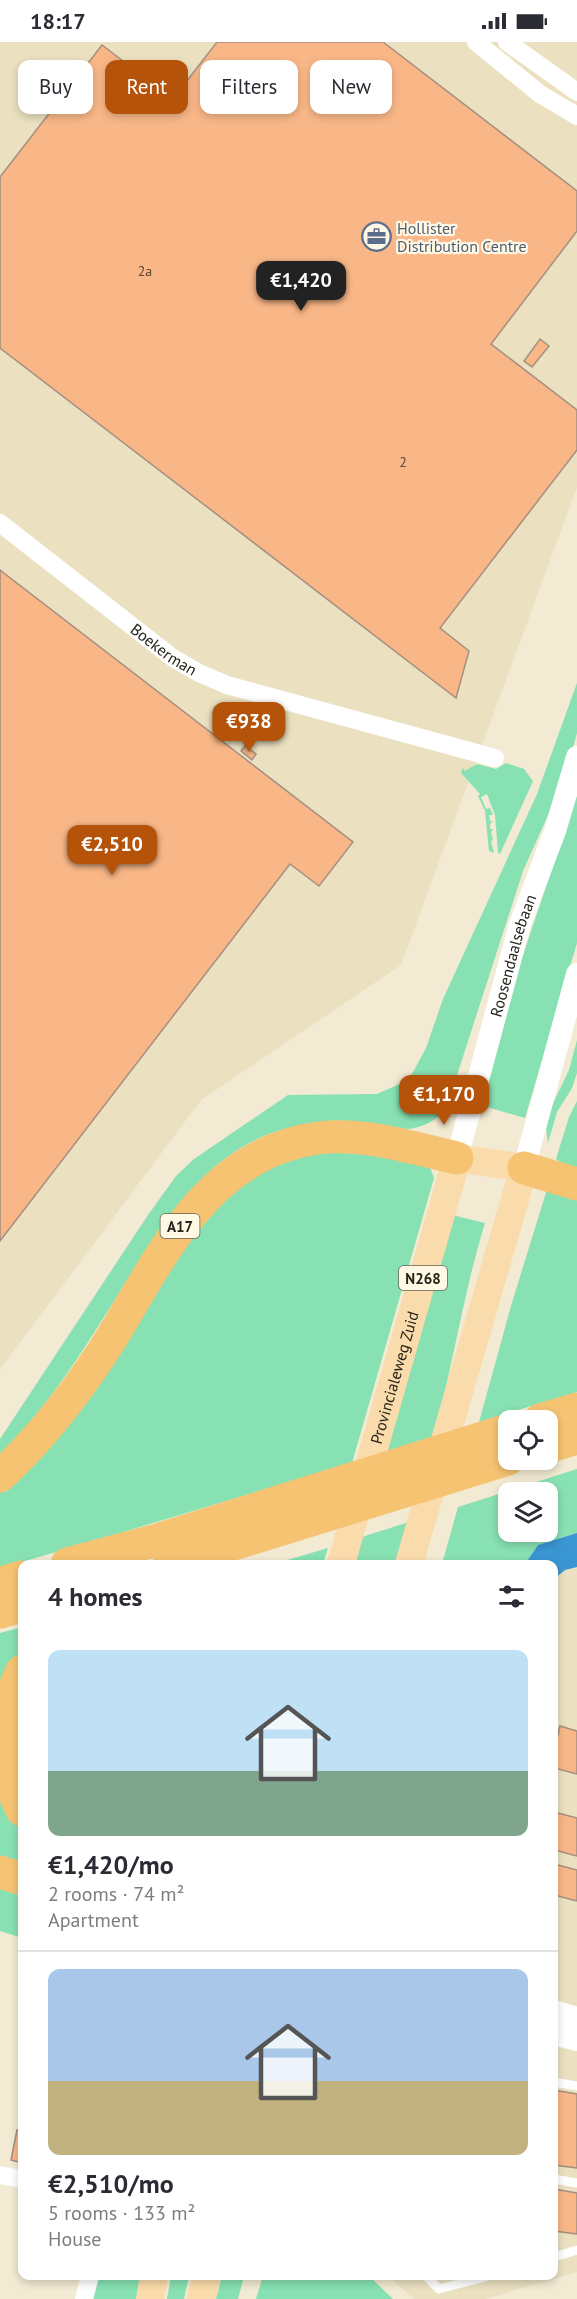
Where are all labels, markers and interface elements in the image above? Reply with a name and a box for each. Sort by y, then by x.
text: 18:17 [30,7,86,35]
chip: Buy [18,60,93,114]
chip: Rent [105,60,188,114]
chip: Filters [200,60,298,114]
chip: New [310,60,392,114]
place label: Hollister Distribution Centre [397,218,527,256]
office icon: Hollister Distribution Centre [360,221,392,253]
pin: €1,420 [252,261,350,312]
house number: 2a [138,262,152,280]
text: €1,420 [270,267,332,293]
house number: 2 [399,453,407,471]
street label: Boekerman [127,619,201,680]
pin: €938 [213,702,285,753]
text: €938 [226,708,272,734]
pin: €2,510 [63,825,161,876]
text: €2,510 [81,831,143,857]
street label: Roosendaalsebaan [485,891,540,1019]
pin: €1,170 [395,1075,493,1126]
text: €1,170 [413,1081,475,1107]
road number: A17 [160,1214,200,1238]
road number: N268 [399,1266,447,1290]
street label: Provincialeweg Zuid [366,1309,423,1446]
map controls [498,1410,558,1542]
button: locate [498,1410,558,1470]
button: layers [498,1482,558,1542]
text: 4 homes [48,1580,143,1613]
icon: filters [495,1580,528,1613]
icon: home [234,1689,342,1797]
text: €1,420/mo [48,1848,174,1881]
text: 2 rooms · 74 m² [48,1881,184,1907]
text: Apartment [48,1907,139,1933]
icon: home [234,2008,342,2116]
text: €2,510/mo [48,2167,174,2200]
text: 5 rooms · 133 m² [48,2200,195,2226]
text: House [48,2226,102,2252]

